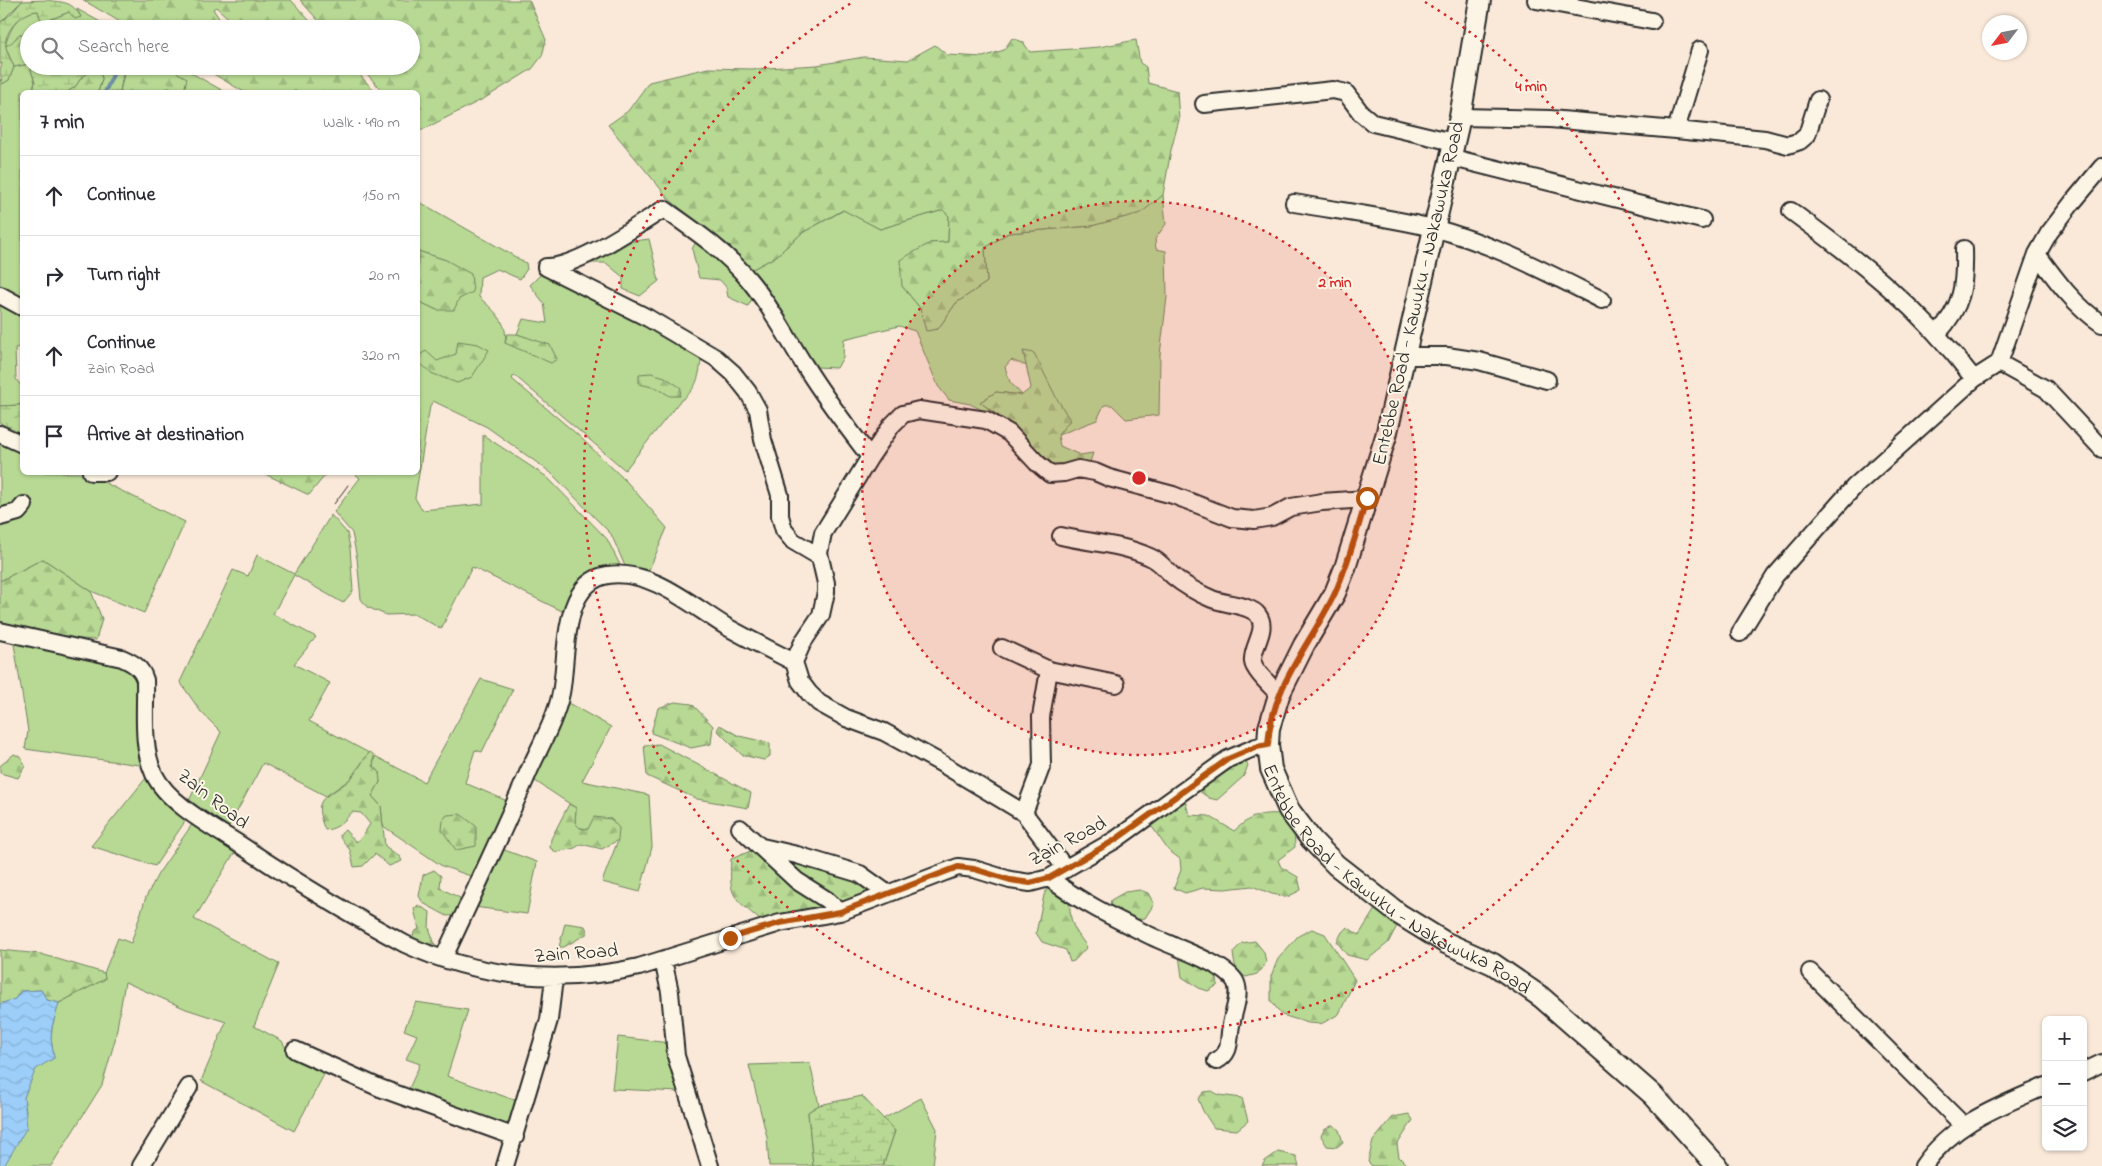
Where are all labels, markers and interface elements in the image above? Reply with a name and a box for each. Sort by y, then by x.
north arrow [1982,15,2027,60]
search box [20,20,420,75]
icon: search [38,34,66,62]
text: Search here [78,34,169,61]
text: 4 min [1514,76,1547,98]
text: 7 min [40,108,84,138]
text: Walk · 490 m [323,111,400,135]
street label: Entebbe Road - Kawuku - Nakawuka Road [1366,119,1473,468]
icon: ahead [40,182,68,210]
text: Continue [87,182,155,209]
text: 150 m [362,184,400,208]
icon: right [40,262,68,290]
text: Turn right [87,262,160,289]
text: 20 m [369,264,400,288]
text: 2 min [1318,272,1352,294]
text: Continue [87,330,155,357]
icon: ahead [40,342,68,370]
text: 320 m [362,344,400,368]
text: Zain Road [87,357,154,381]
icon: arrive [40,422,68,450]
text: Arrive at destination [87,422,244,449]
centre of rings [1130,469,1148,487]
route start [1356,487,1379,510]
street label: Entebbe Road - Kawuku - Nakawuka Road [1254,760,1536,1003]
street label: Zain Road [170,763,255,837]
street label: Zain Road [1024,810,1112,875]
route end [719,927,742,950]
street label: Zain Road [533,937,619,972]
map controls [2042,1016,2087,1151]
button: + [2042,1016,2087,1061]
button: − [2042,1061,2087,1106]
button: layers [2042,1106,2087,1151]

